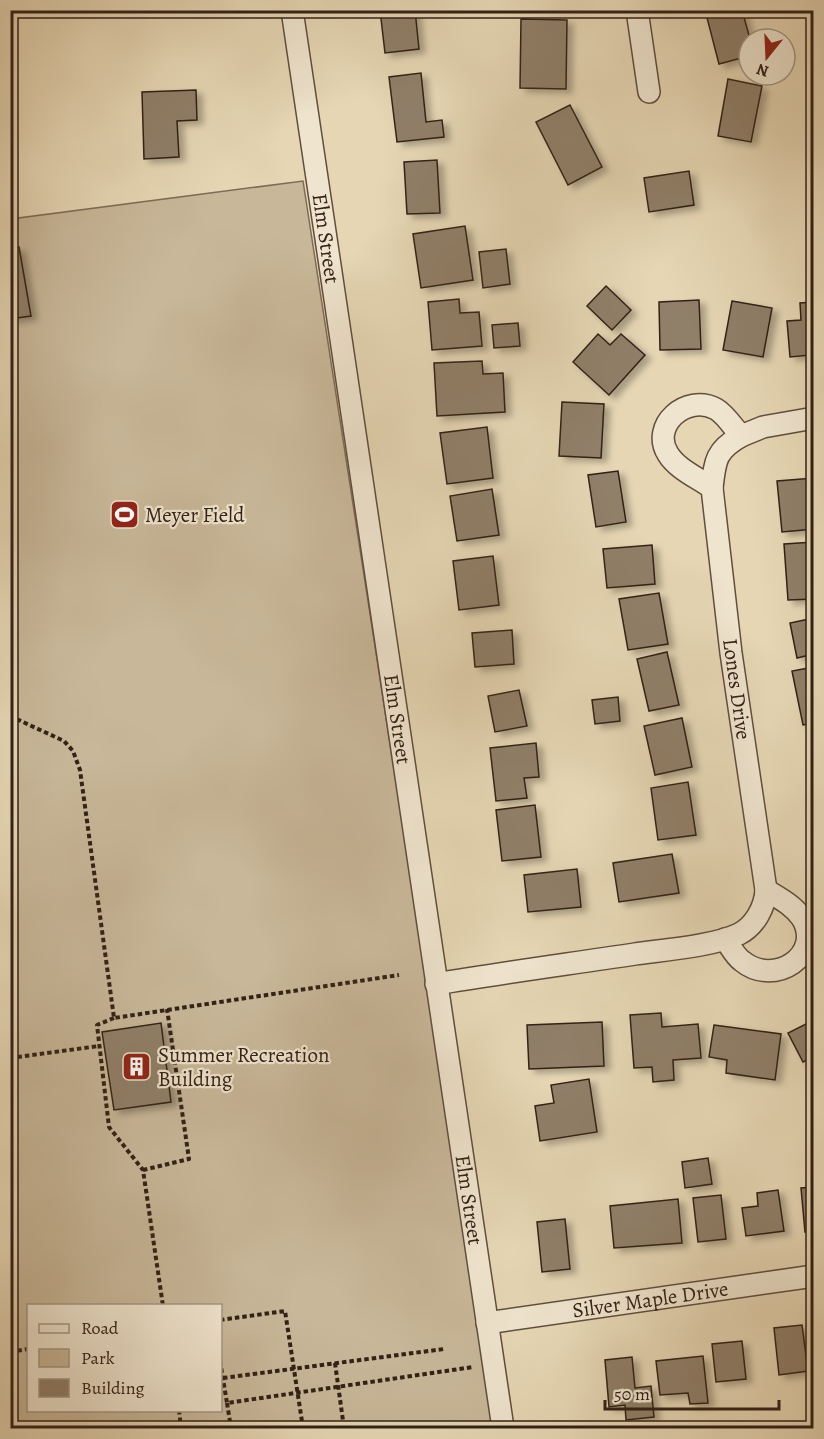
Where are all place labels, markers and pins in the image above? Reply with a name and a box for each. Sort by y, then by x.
sports icon: Meyer Field [108,499,140,531]
place label: Meyer Field [145,501,245,529]
place label: Summer Recreation Building [158,1041,329,1093]
building icon: Summer Recreation Building [121,1051,153,1083]

